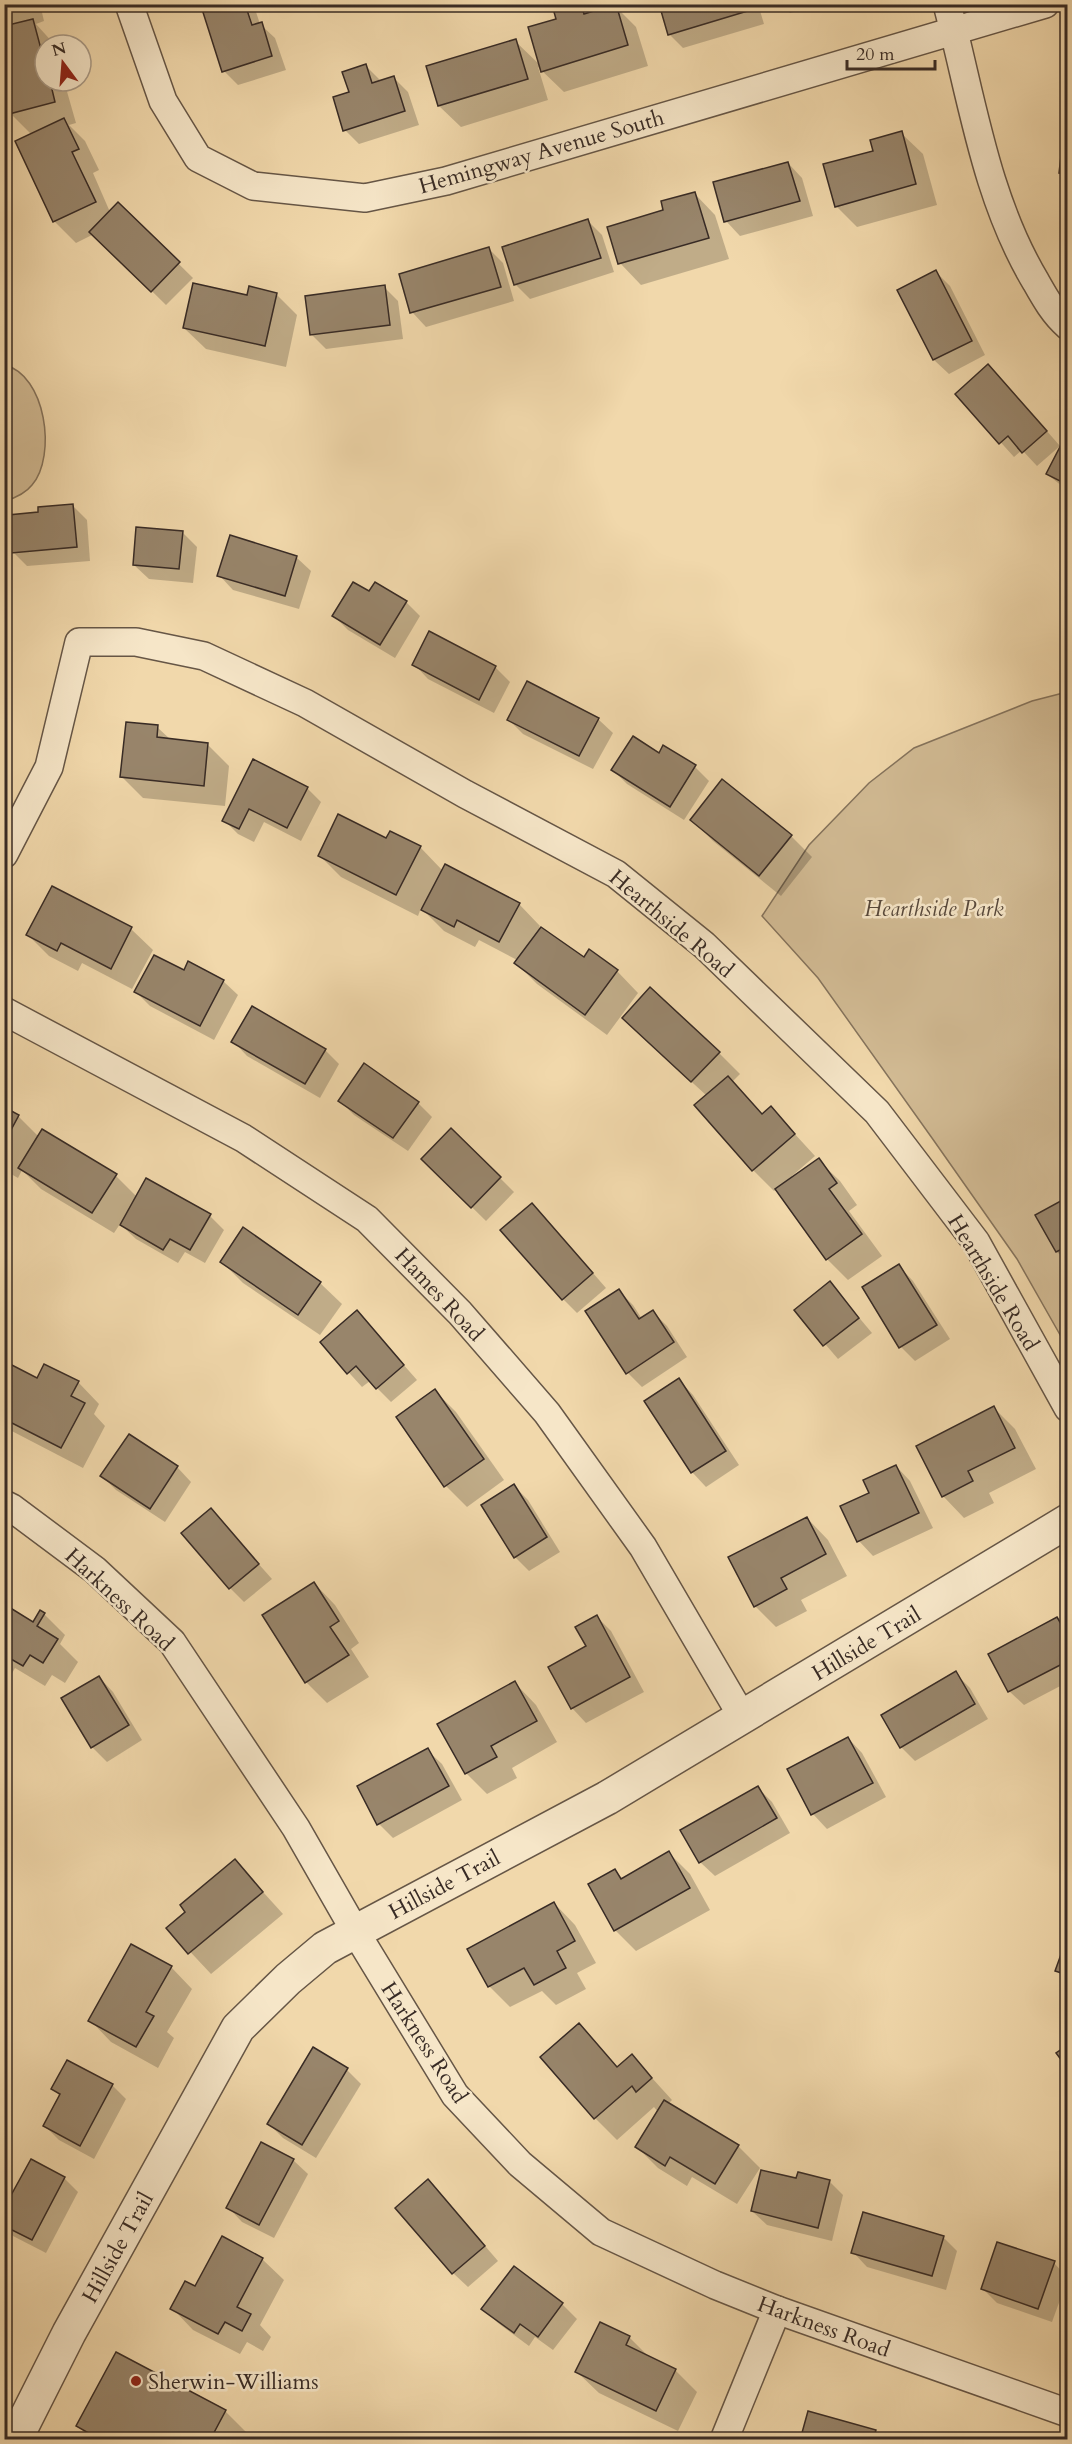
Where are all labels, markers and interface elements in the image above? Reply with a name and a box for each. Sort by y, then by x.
north arrow [33,33,93,93]
scale bar [847,33,936,71]
text: N [49,37,69,62]
text: 20 m [856,42,895,67]
street label: Hemingway Avenue South [415,103,667,201]
street label: Hearthside Road [603,863,740,985]
park label: Hearthside Park [864,894,1004,924]
street label: Hearthside Road [941,1209,1046,1357]
street label: Hames Road [388,1241,491,1348]
street label: Harkness Road [58,1541,181,1658]
street label: Hillside Trail [806,1599,927,1688]
street label: Hillside Trail [383,1843,506,1927]
street label: Harkness Road [374,1976,475,2109]
street label: Hillside Trail [75,2186,161,2308]
street label: Harkness Road [753,2289,894,2365]
place label: Sherwin-Williams [148,2367,319,2397]
marker: Sherwin-Williams [129,2374,143,2388]

